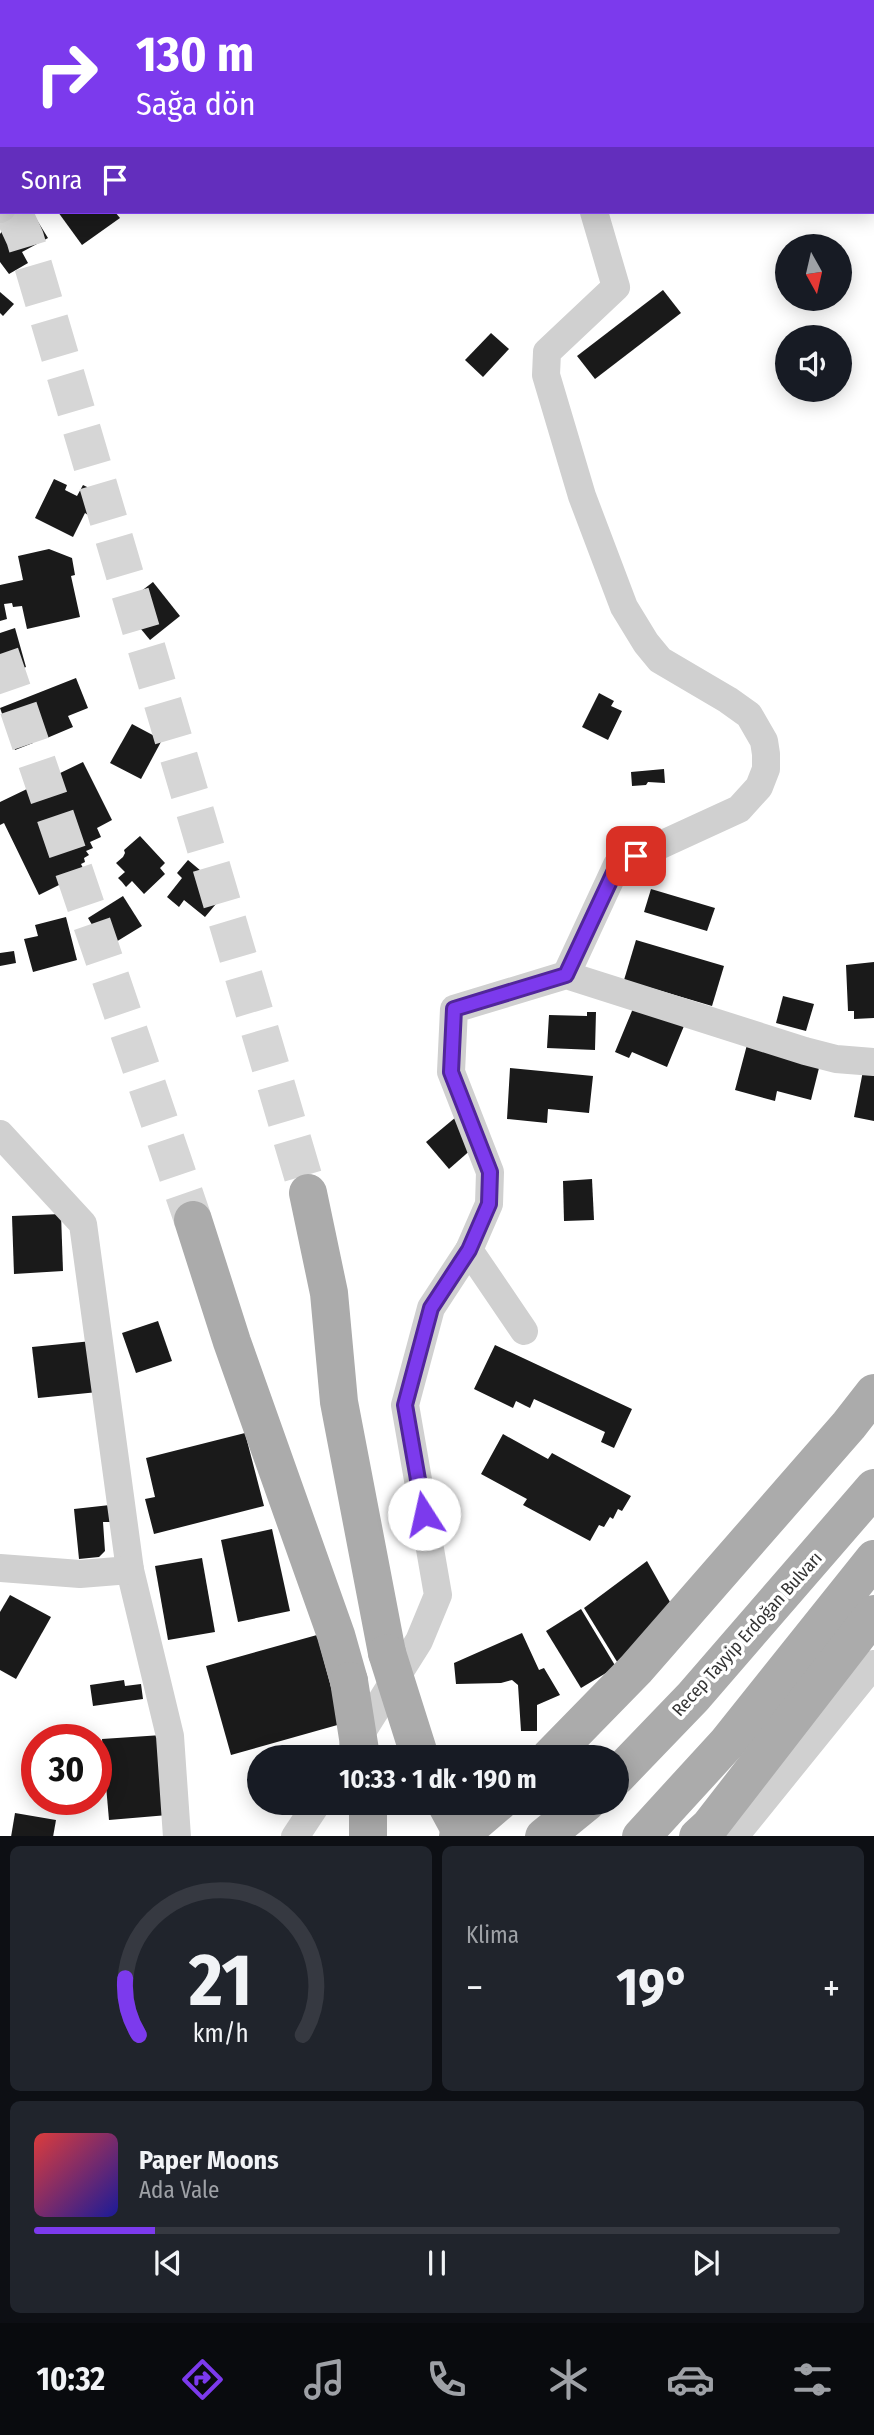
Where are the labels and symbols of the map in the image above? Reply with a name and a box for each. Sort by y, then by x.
north arrow [775,234,852,312]
pin [606,826,666,886]
position arrow [387,1477,461,1551]
street label: Recep Tayyip Erdoğan Bulvarı [667,1547,827,1721]
speed limit sign: 30 [21,1724,112,1815]

